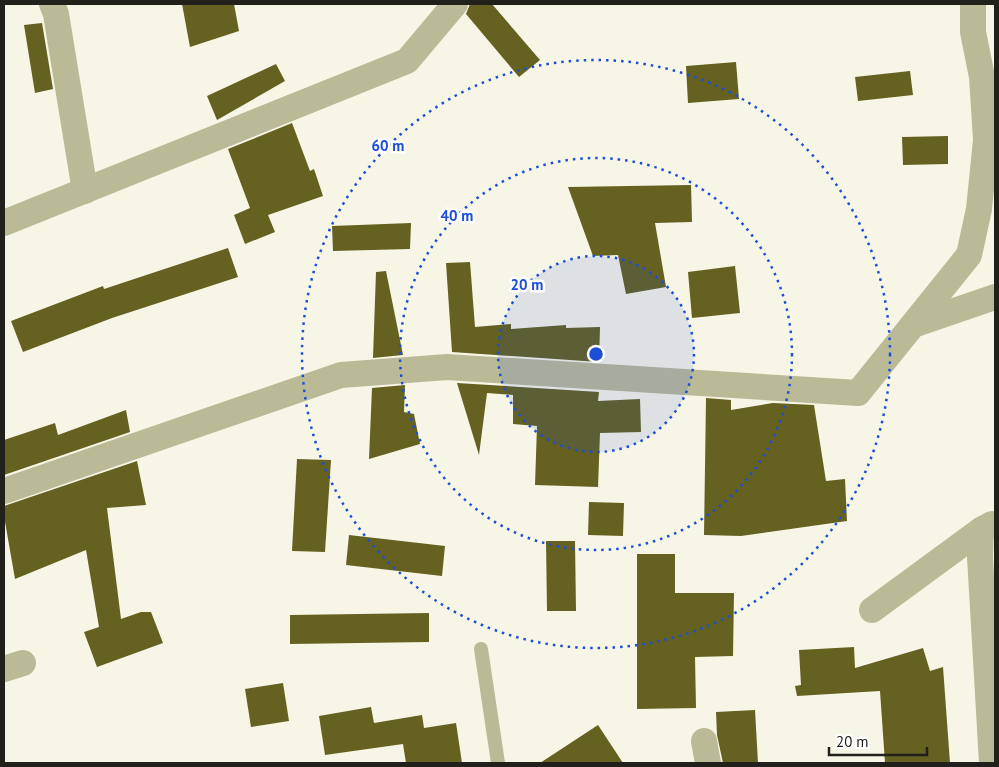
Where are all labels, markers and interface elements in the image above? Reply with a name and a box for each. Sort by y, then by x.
text: 60 m [372,136,404,155]
text: 40 m [441,206,473,225]
text: 20 m [511,275,543,294]
centre of rings [587,345,605,363]
scale bar [829,724,926,756]
text: 20 m [836,732,869,751]

